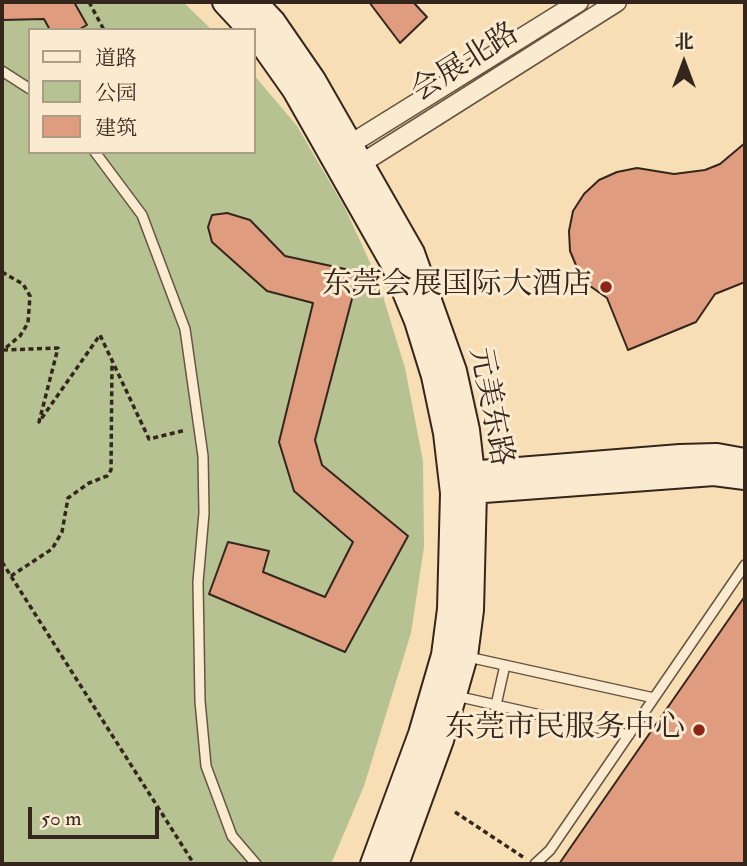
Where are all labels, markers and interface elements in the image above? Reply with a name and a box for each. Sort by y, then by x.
street label: 会展北路 [406,17,526,111]
legend [28,28,256,154]
north arrow [649,28,719,98]
text: 北 [674,30,694,54]
text: 道路 [95,45,137,72]
text: 公园 [95,80,137,107]
text: 建筑 [95,115,137,142]
place label: 东莞会展国际大酒店 [322,269,592,305]
marker: 东莞会展国际大酒店 [598,279,614,295]
street label: 元美东路 [460,345,518,469]
place label: 东莞市民服务中心 [445,712,685,748]
marker: 东莞市民服务中心 [691,722,707,738]
scale bar [32,792,163,836]
text: 50 m [41,805,82,832]

